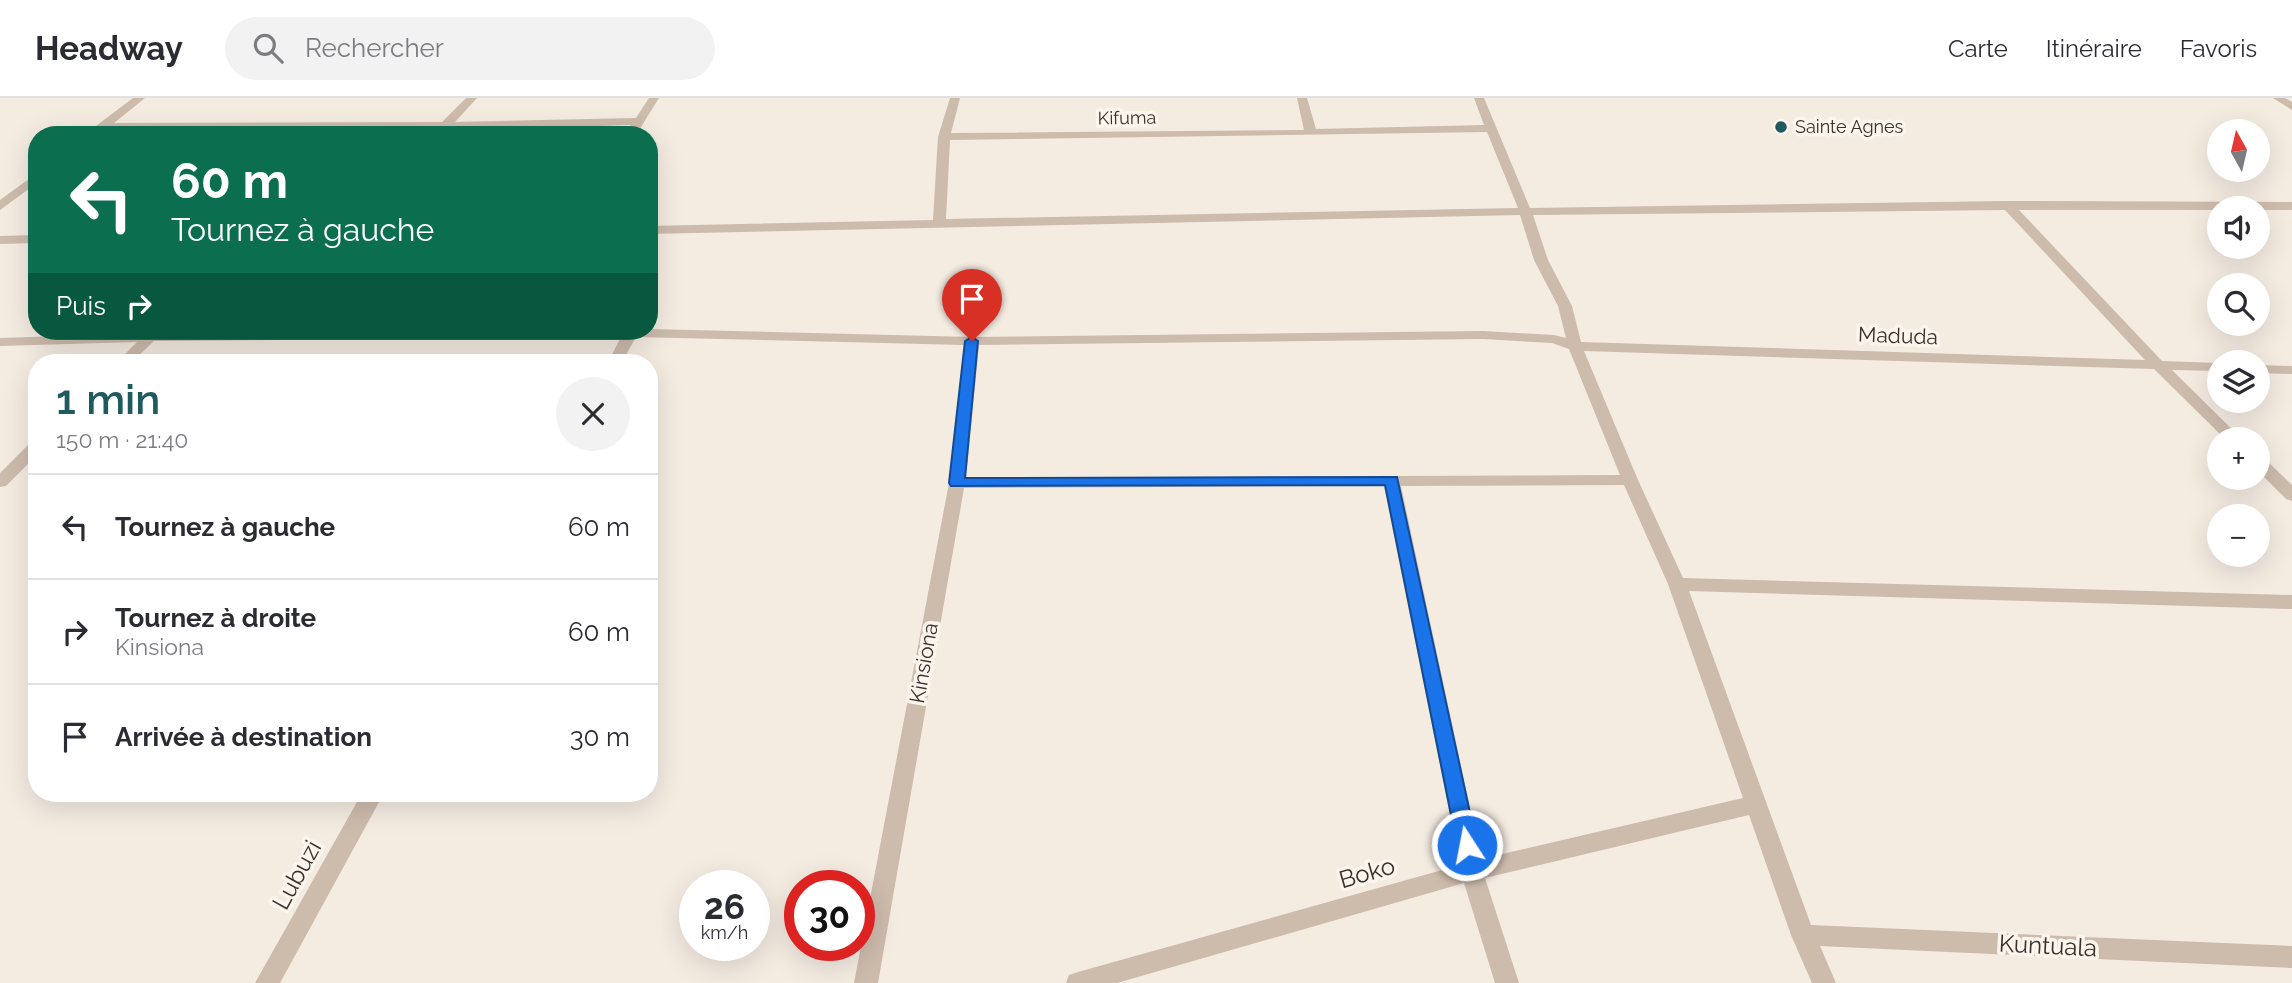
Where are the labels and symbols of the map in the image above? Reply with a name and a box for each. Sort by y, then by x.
street label: Kifuma [1098,106,1156,129]
place label: Sainte Agnes [1795,116,1904,137]
marker: Sainte Agnes [1773,119,1789,135]
north arrow [2207,119,2270,182]
pin [942,269,1002,341]
street label: Maduda [1858,322,1938,349]
street label: Kinsiona [904,621,943,705]
position arrow [1430,808,1504,882]
street label: Lubuzi [266,835,327,914]
street label: Boko [1336,851,1398,894]
speed limit sign: 30 [784,870,875,961]
street label: Kuntuala [1998,928,2098,963]

